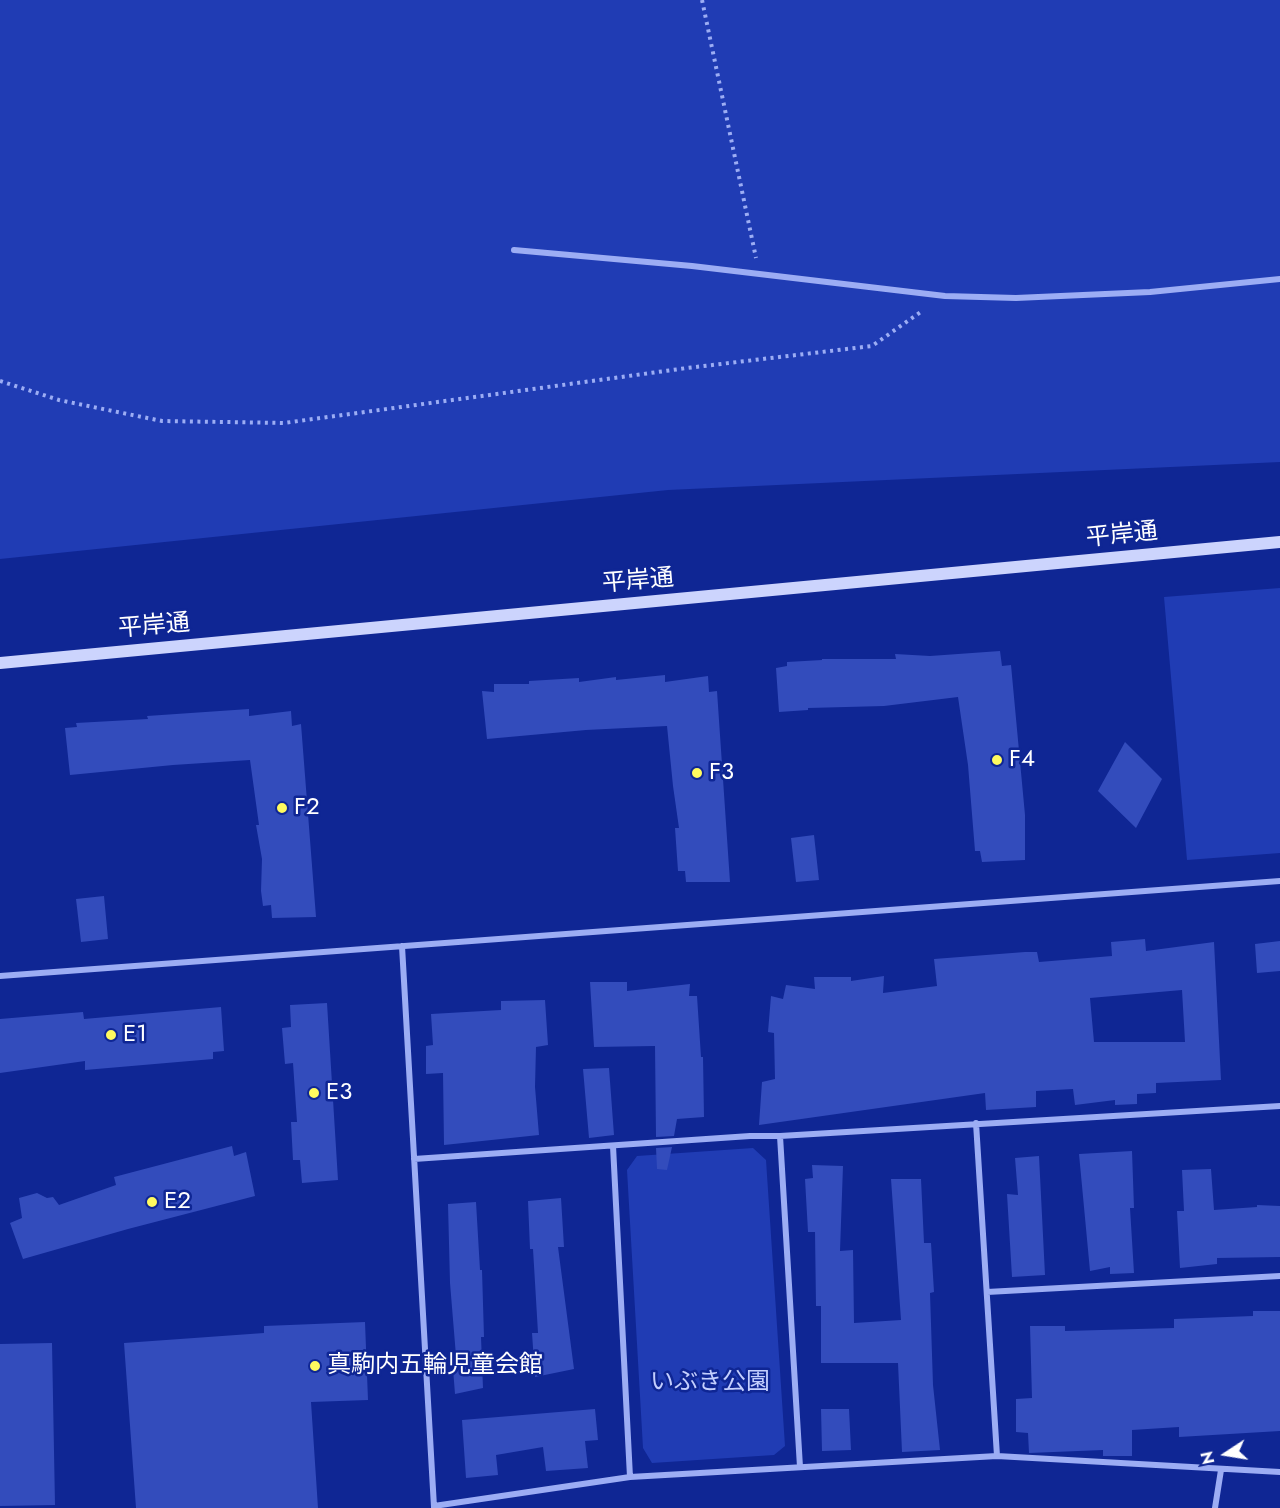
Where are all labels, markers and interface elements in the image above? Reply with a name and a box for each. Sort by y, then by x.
street label: 平岸通 [1085,518,1159,554]
street label: 平岸通 [601,565,675,599]
street label: 平岸通 [117,610,191,644]
place label: F4 [1009,746,1035,774]
marker: F4 [990,753,1004,767]
place label: F3 [709,759,734,787]
marker: F3 [690,766,704,780]
place label: F2 [294,794,320,822]
marker: F2 [275,801,289,815]
place label: E1 [123,1021,147,1049]
marker: E1 [104,1028,118,1042]
place label: E3 [326,1079,352,1107]
marker: E3 [307,1086,321,1100]
place label: E2 [164,1188,191,1216]
marker: E2 [145,1195,159,1209]
place label: 真駒内五輪児童会館 [327,1352,543,1380]
marker: 真駒内五輪児童会館 [308,1359,322,1373]
park label: いぶき公園 [650,1369,770,1397]
north arrow [1196,1424,1256,1484]
text: N [1195,1449,1220,1466]

